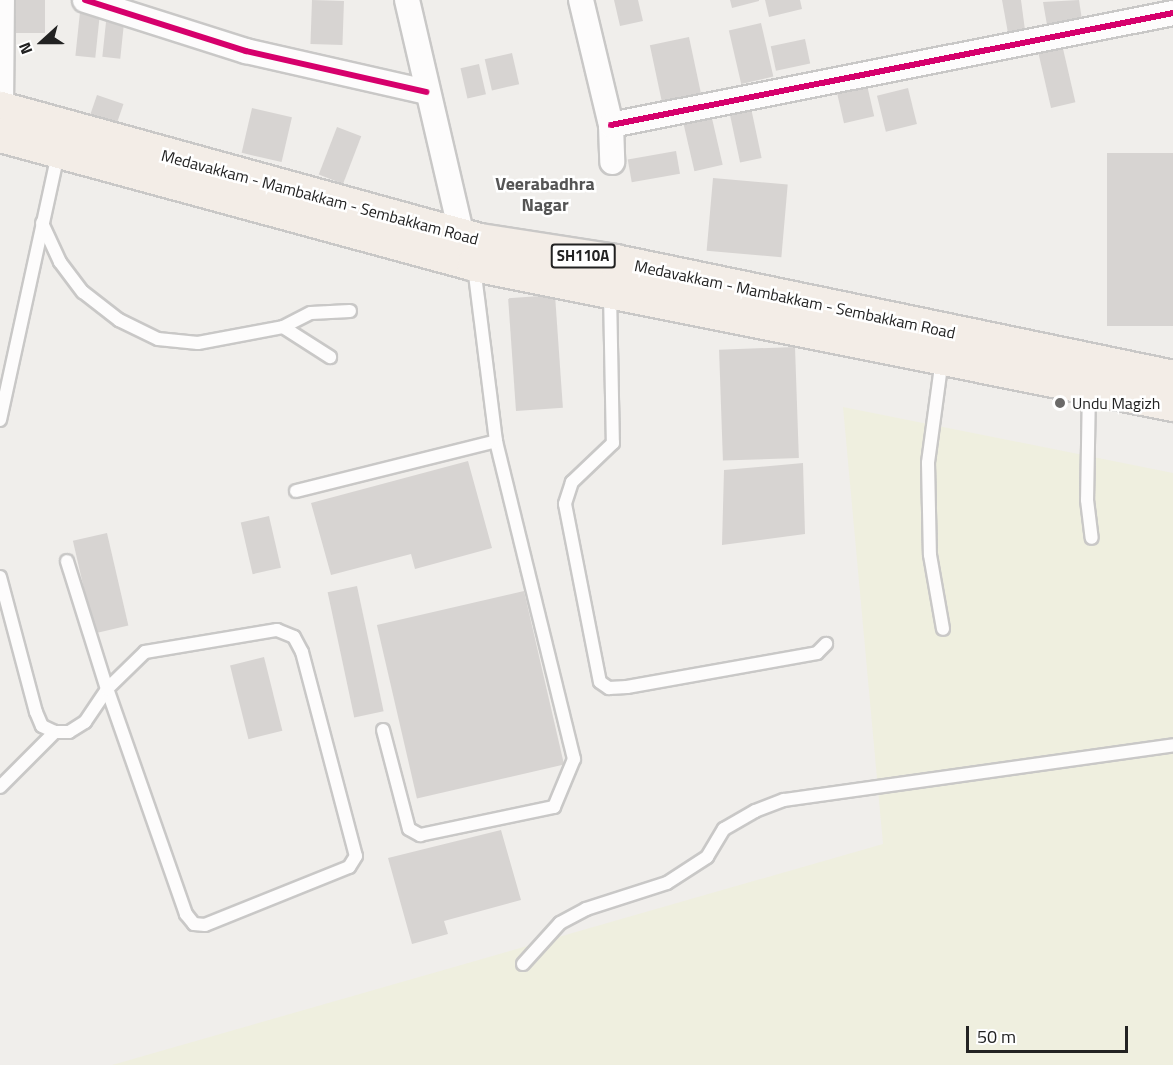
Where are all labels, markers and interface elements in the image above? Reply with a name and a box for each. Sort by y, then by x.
north arrow [12,12,72,72]
text: N [12,39,38,58]
street label: Medavakkam - Mambakkam - Sembakkam Road [159,145,481,249]
district label: Veerabadhra Nagar [495,174,595,216]
road number: SH110A [550,244,616,268]
street label: Medavakkam - Mambakkam - Sembakkam Road [633,256,957,342]
place label: Undu Magizh [1072,393,1160,413]
marker: Undu Magizh [1053,396,1067,410]
scale bar [969,1014,1131,1052]
text: 50 m [977,1023,1016,1050]

